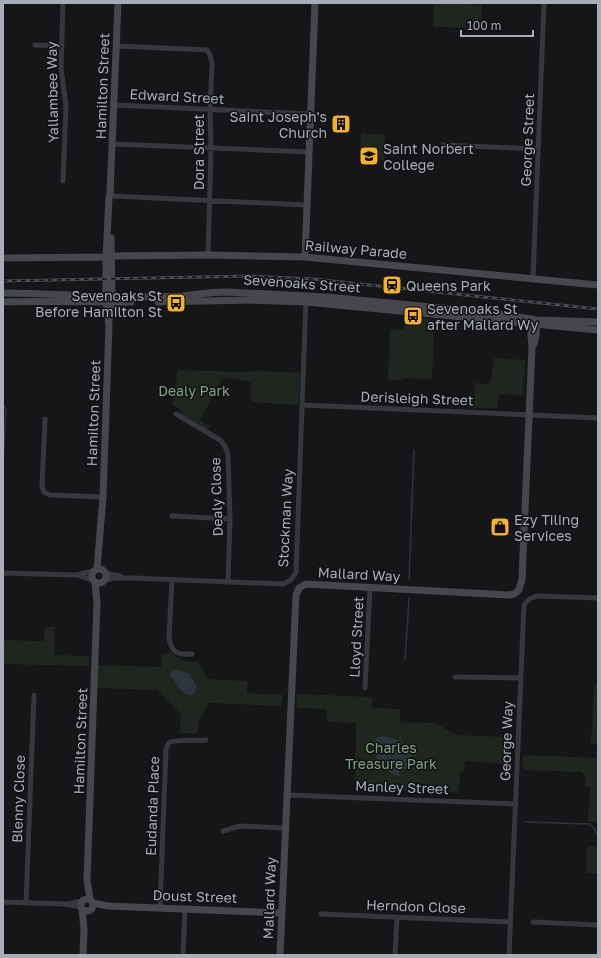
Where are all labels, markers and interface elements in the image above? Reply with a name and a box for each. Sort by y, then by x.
scale bar [461,12,533,38]
text: 100 m [467,18,501,33]
street label: Hamilton Street [92,33,112,139]
street label: Yallambee Way [43,41,61,143]
street label: Edward Street [129,85,225,107]
street label: George Street [517,93,537,187]
place label: Saint Joseph's Church [230,108,327,141]
building icon: Saint Joseph's Church [330,113,352,135]
street label: Dora Street [190,114,207,190]
place label: Saint Norbert College [383,140,474,173]
school or university icon: Saint Norbert College [358,145,380,167]
street label: Railway Parade [304,236,408,262]
street label: Sevenoaks Street [243,270,361,296]
station icon: Queens Park [381,274,403,296]
place label: Queens Park [406,277,491,294]
place label: Sevenoaks St Before Hamilton St [35,287,162,320]
bus stop icon: Sevenoaks St Before Hamilton St [165,292,187,314]
place label: Sevenoaks St after Mallard Wy [427,300,539,333]
bus stop icon: Sevenoaks St after Mallard Wy [402,305,424,327]
street label: Hamilton Street [83,360,103,466]
park label: Dealy Park [158,382,230,399]
street label: Derisleigh Street [360,388,474,408]
street label: Dealy Close [206,457,226,537]
street label: Stockman Way [274,468,296,568]
place label: Ezy Tiling Services [514,511,579,544]
shop icon: Ezy Tiling Services [489,516,511,538]
street label: Mallard Way [317,563,401,585]
street label: Lloyd Street [345,596,367,678]
street label: Hamilton Street [70,688,90,794]
street label: George Way [496,700,516,781]
park label: Charles Treasure Park [345,739,437,772]
street label: Blenny Close [8,755,28,843]
street label: Eudanda Place [142,756,162,856]
street label: Manley Street [355,777,449,797]
street label: Mallard Way [259,856,279,940]
street label: Doust Street [152,886,238,906]
street label: Herndon Close [366,896,466,916]

